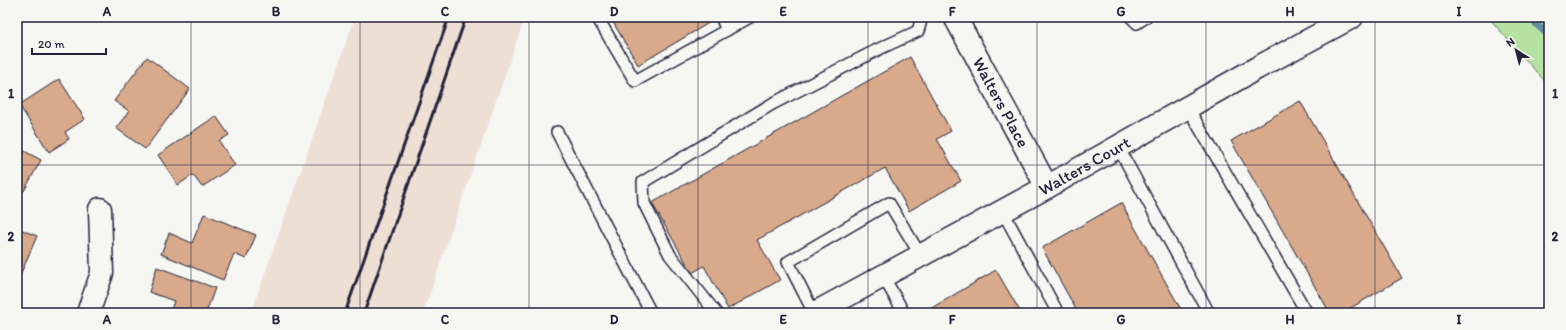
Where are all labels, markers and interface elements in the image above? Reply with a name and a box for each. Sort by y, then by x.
text: A [102,4,112,19]
text: B [272,4,281,19]
text: C [441,4,450,19]
text: D [610,4,619,19]
text: E [779,4,787,19]
text: F [949,4,956,19]
text: G [1117,4,1126,19]
text: H [1286,4,1295,19]
text: I [1457,4,1462,19]
scale bar [32,30,106,56]
north arrow [1496,30,1536,70]
text: N [1504,35,1517,50]
text: 20 m [38,37,65,51]
street label: Walters Place [969,54,1034,151]
text: 1 [8,86,14,101]
text: 1 [1552,86,1558,101]
street label: Walters Court [1035,132,1134,200]
text: 2 [8,229,15,244]
text: 2 [1552,229,1559,244]
text: A [102,312,112,327]
text: B [272,312,281,327]
text: C [441,312,450,327]
text: D [610,312,619,327]
text: E [779,312,787,327]
text: F [949,312,956,327]
text: G [1117,312,1126,327]
text: H [1286,312,1295,327]
text: I [1457,312,1462,327]

